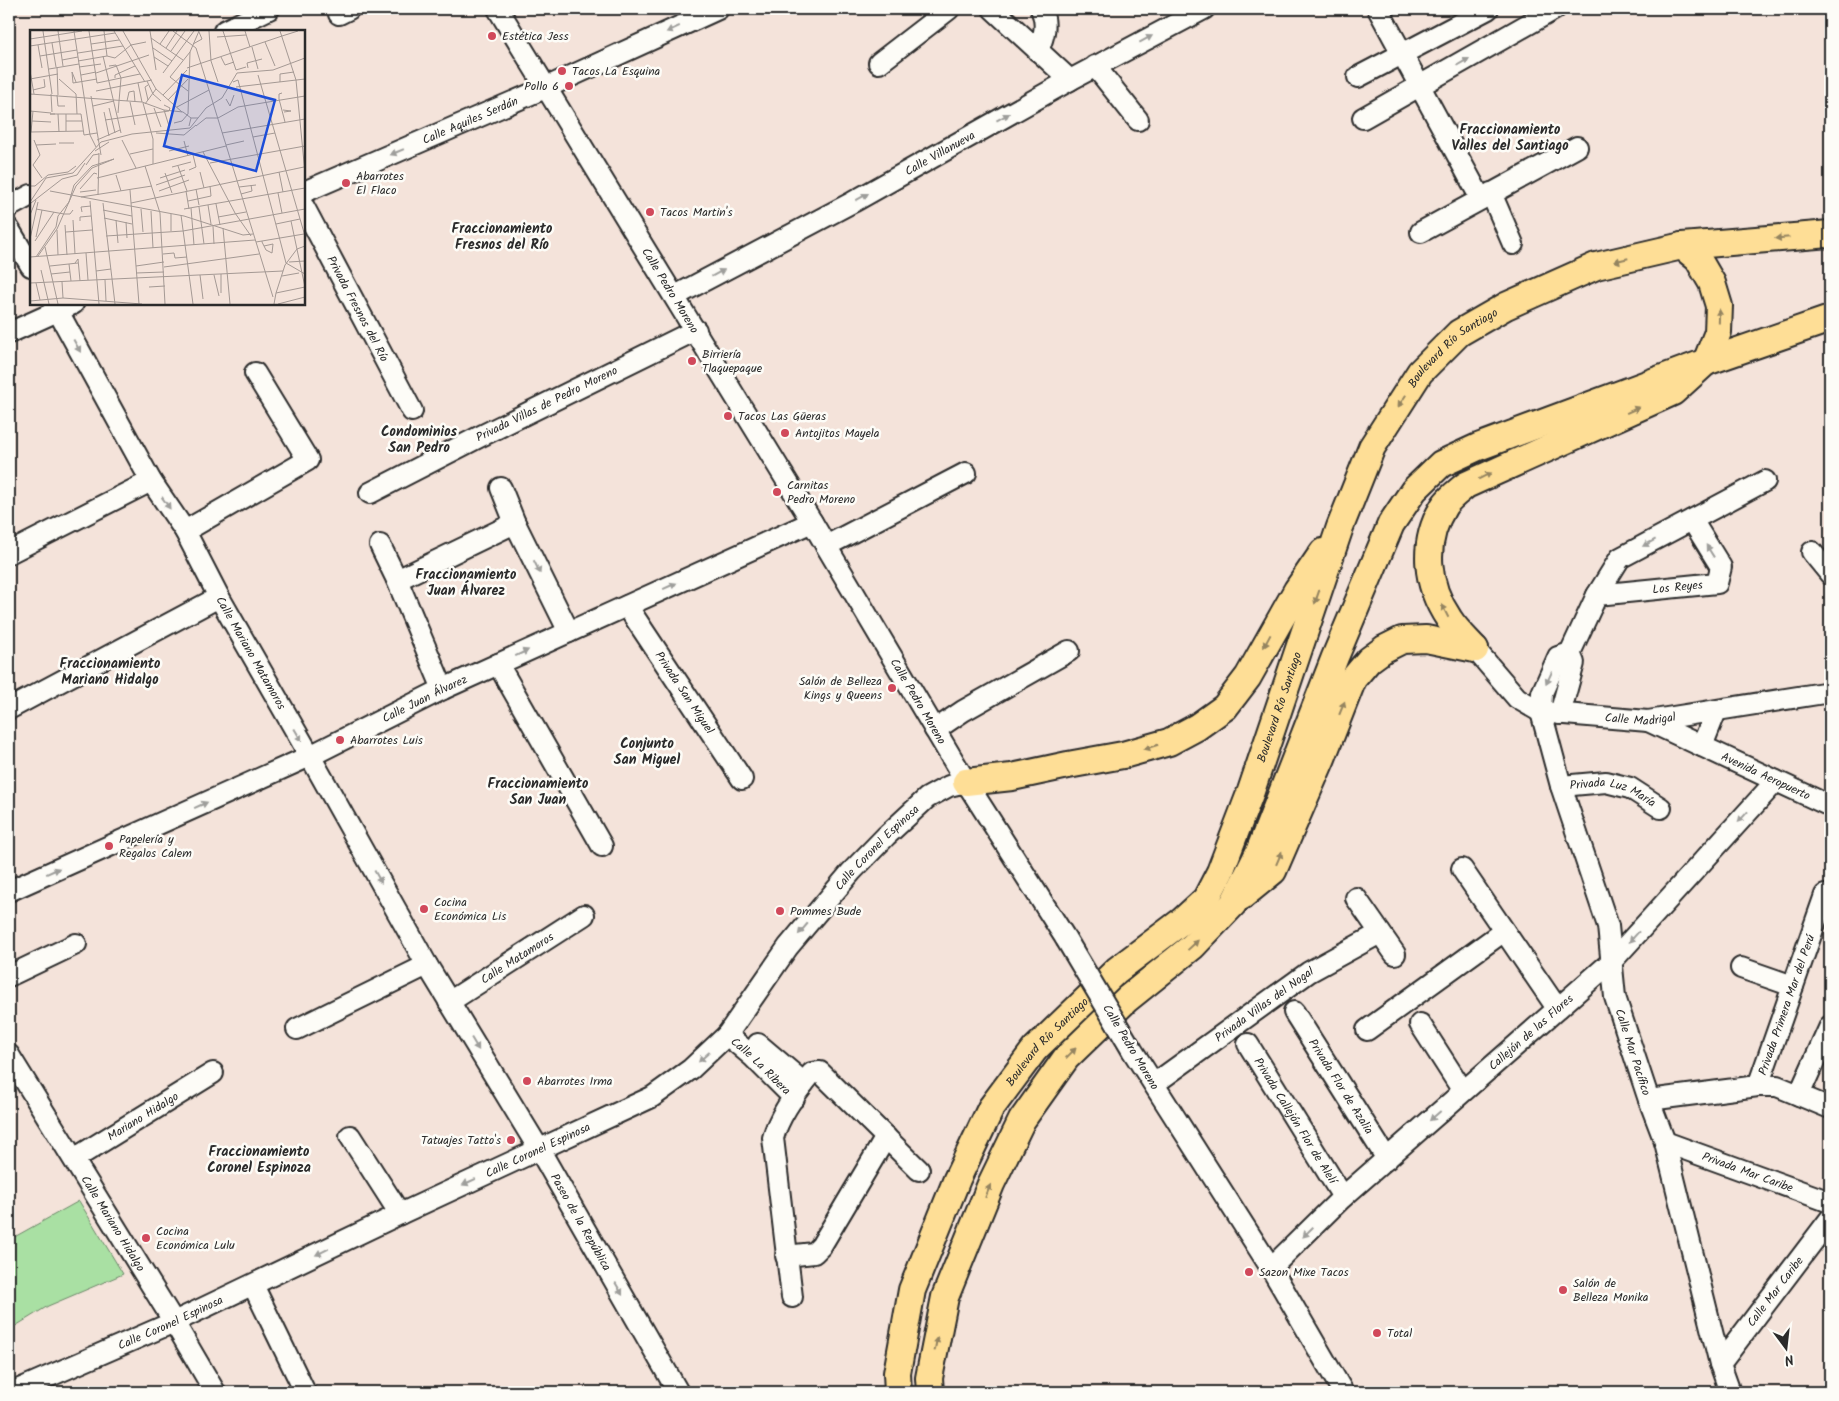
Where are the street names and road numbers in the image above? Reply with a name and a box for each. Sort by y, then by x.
street label: Calle Aquiles Serdán [419,92,521,150]
street label: Calle Villanueva [901,126,979,181]
street label: Calle Pedro Moreno [636,244,703,337]
street label: Privada Fresnos del Río [321,252,393,365]
street label: Boulevard Río Santiago [1403,304,1502,392]
street label: Privada Villas de Pedro Moreno [473,361,621,447]
street label: Los Reyes [1652,575,1704,599]
street label: Calle Mariano Matamoros [211,593,291,714]
street label: Privada San Miguel [650,648,719,738]
street label: Boulevard Río Santiago [1252,649,1307,765]
street label: Calle Pedro Moreno [885,655,951,748]
street label: Calle Juan Álvarez [379,670,470,728]
street label: Calle Madrigal [1604,708,1677,731]
street label: Avenida Aeropuerto [1718,747,1813,806]
street label: Privada Luz María [1569,773,1660,813]
street label: Calle Coronel Espinosa [830,800,924,895]
street label: Calle Matamoros [477,928,558,989]
street label: Privada Primera Mar del Perú [1753,932,1820,1078]
street label: Privada Villas del Nogal [1211,962,1317,1047]
street label: Callejón de las Flores [1484,990,1578,1075]
street label: Boulevard Río Santiago [1001,993,1093,1090]
street label: Calle Pedro Moreno [1097,1001,1164,1094]
street label: Calle Mar Pacífico [1610,1006,1656,1098]
street label: Calle La Ribera [726,1033,795,1100]
street label: Privada Flor de Azalia [1303,1035,1378,1138]
street label: Privada Callejón Flor de Alelí [1249,1054,1343,1189]
street label: Mariano Hidalgo [104,1087,183,1146]
street label: Calle Coronel Espinosa [482,1118,594,1183]
street label: Privada Mar Caribe [1699,1147,1796,1198]
street label: Paseo de la República [545,1170,616,1275]
street label: Calle Mariano Hidalgo [76,1172,150,1275]
street label: Calle Mar Caribe [1742,1252,1809,1331]
street label: Calle Coronel Espinosa [115,1291,227,1355]

